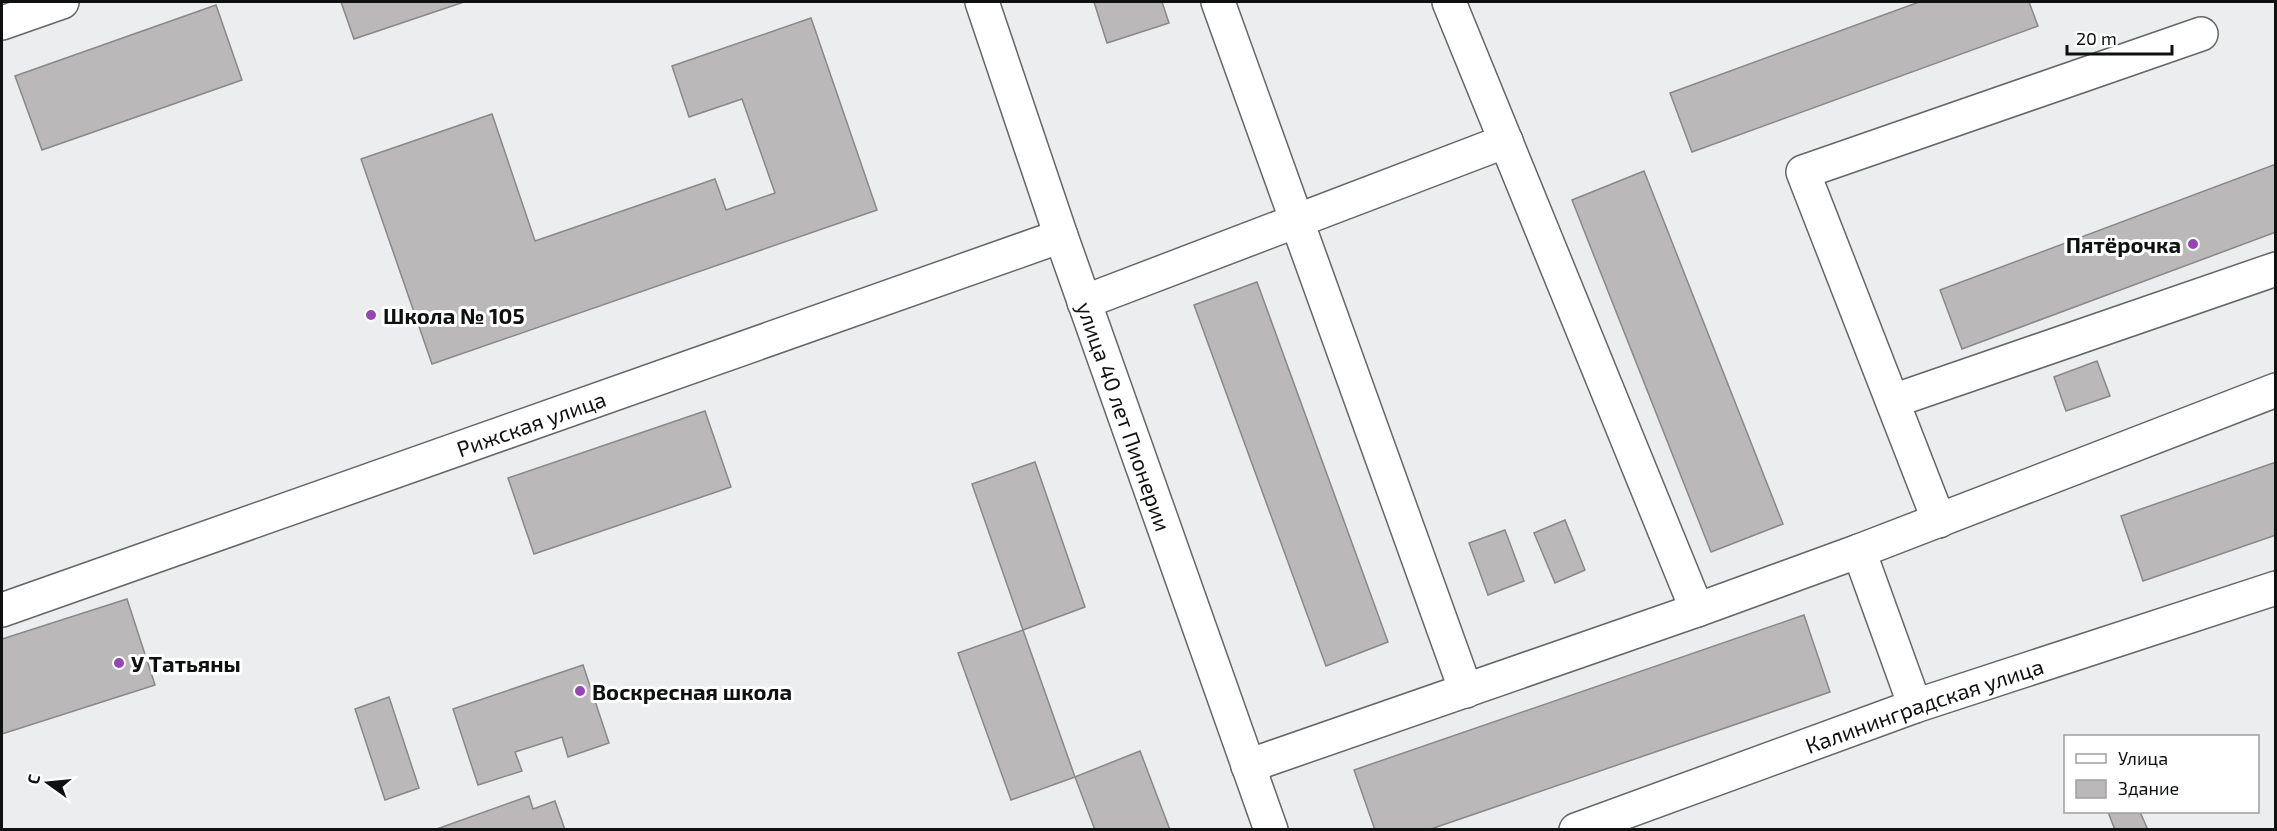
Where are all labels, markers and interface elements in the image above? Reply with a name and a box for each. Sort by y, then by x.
scale bar [2067,18,2172,56]
text: 20 m [2076,27,2117,49]
place label: Пятёрочка [2066,231,2181,257]
marker: Пятёрочка [2186,237,2200,251]
street label: улица 40 лет Пионерии [1071,298,1177,534]
place label: Школа № 105 [383,302,525,328]
marker: Школа № 105 [364,308,378,322]
street label: Рижская улица [453,385,609,461]
place label: У Татьяны [131,650,241,676]
street label: Калининградская улица [1801,652,2047,758]
marker: У Татьяны [112,656,126,670]
place label: Воскресная школа [592,678,792,704]
marker: Воскресная школа [573,684,587,698]
legend [2064,735,2259,813]
text: Улица [2118,747,2168,769]
north arrow [18,753,78,813]
text: С [23,772,43,786]
text: Здание [2118,777,2179,799]

